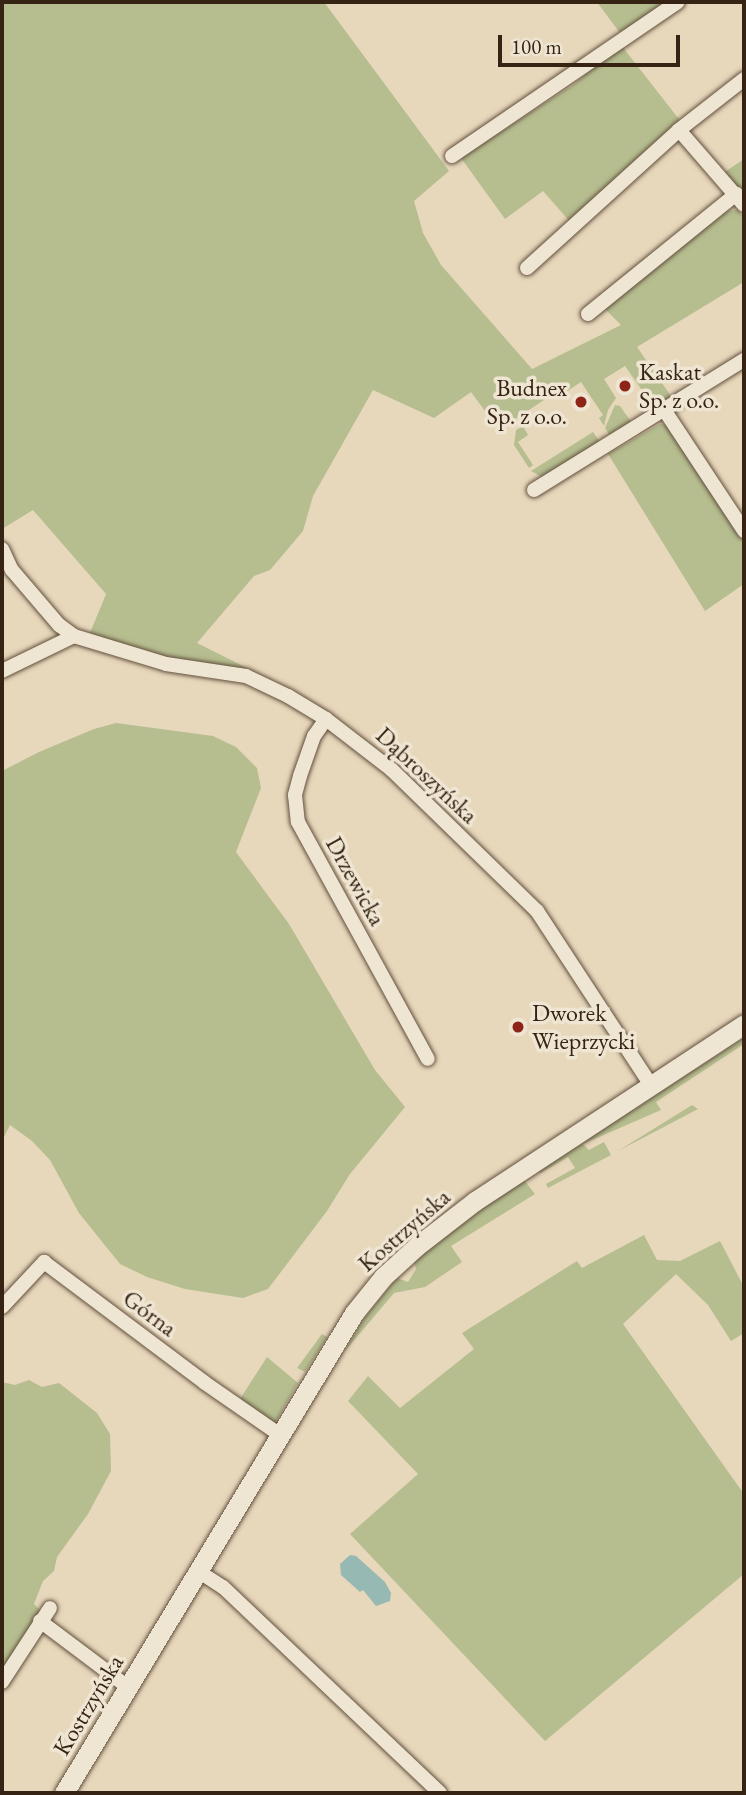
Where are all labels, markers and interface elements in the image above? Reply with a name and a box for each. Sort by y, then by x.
scale bar [501,21,683,65]
text: 100 m [511,33,562,60]
place label: Kaskat Sp. z o.o. [639,358,719,414]
place label: Budnex Sp. z o.o. [487,374,567,430]
marker: Kaskat Sp. z o.o. [617,378,633,394]
marker: Budnex Sp. z o.o. [573,394,589,410]
street label: Dąbroszyńska [370,721,484,829]
street label: Drzewicka [320,831,392,931]
place label: Dworek Wieprzycki [532,999,635,1055]
marker: Dworek Wieprzycki [510,1019,526,1035]
street label: Kostrzyńska [352,1182,456,1278]
street label: Górna [118,1284,182,1342]
street label: Kostrzyńska [47,1649,129,1761]

